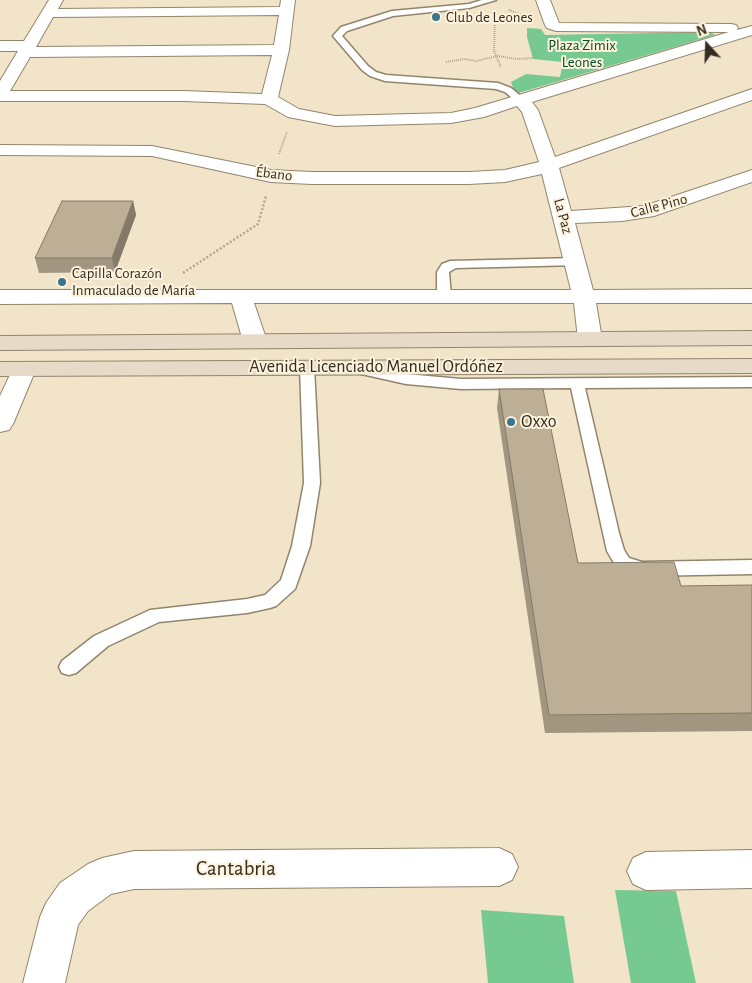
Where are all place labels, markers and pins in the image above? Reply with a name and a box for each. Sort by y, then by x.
place label: Club de Leones [446,8,533,26]
marker: Club de Leones [430,11,442,23]
place label: Capilla Corazón Inmaculado de María [72,264,195,299]
marker: Capilla Corazón Inmaculado de María [56,276,68,288]
place label: Oxxo [521,411,557,433]
marker: Oxxo [505,416,517,428]

